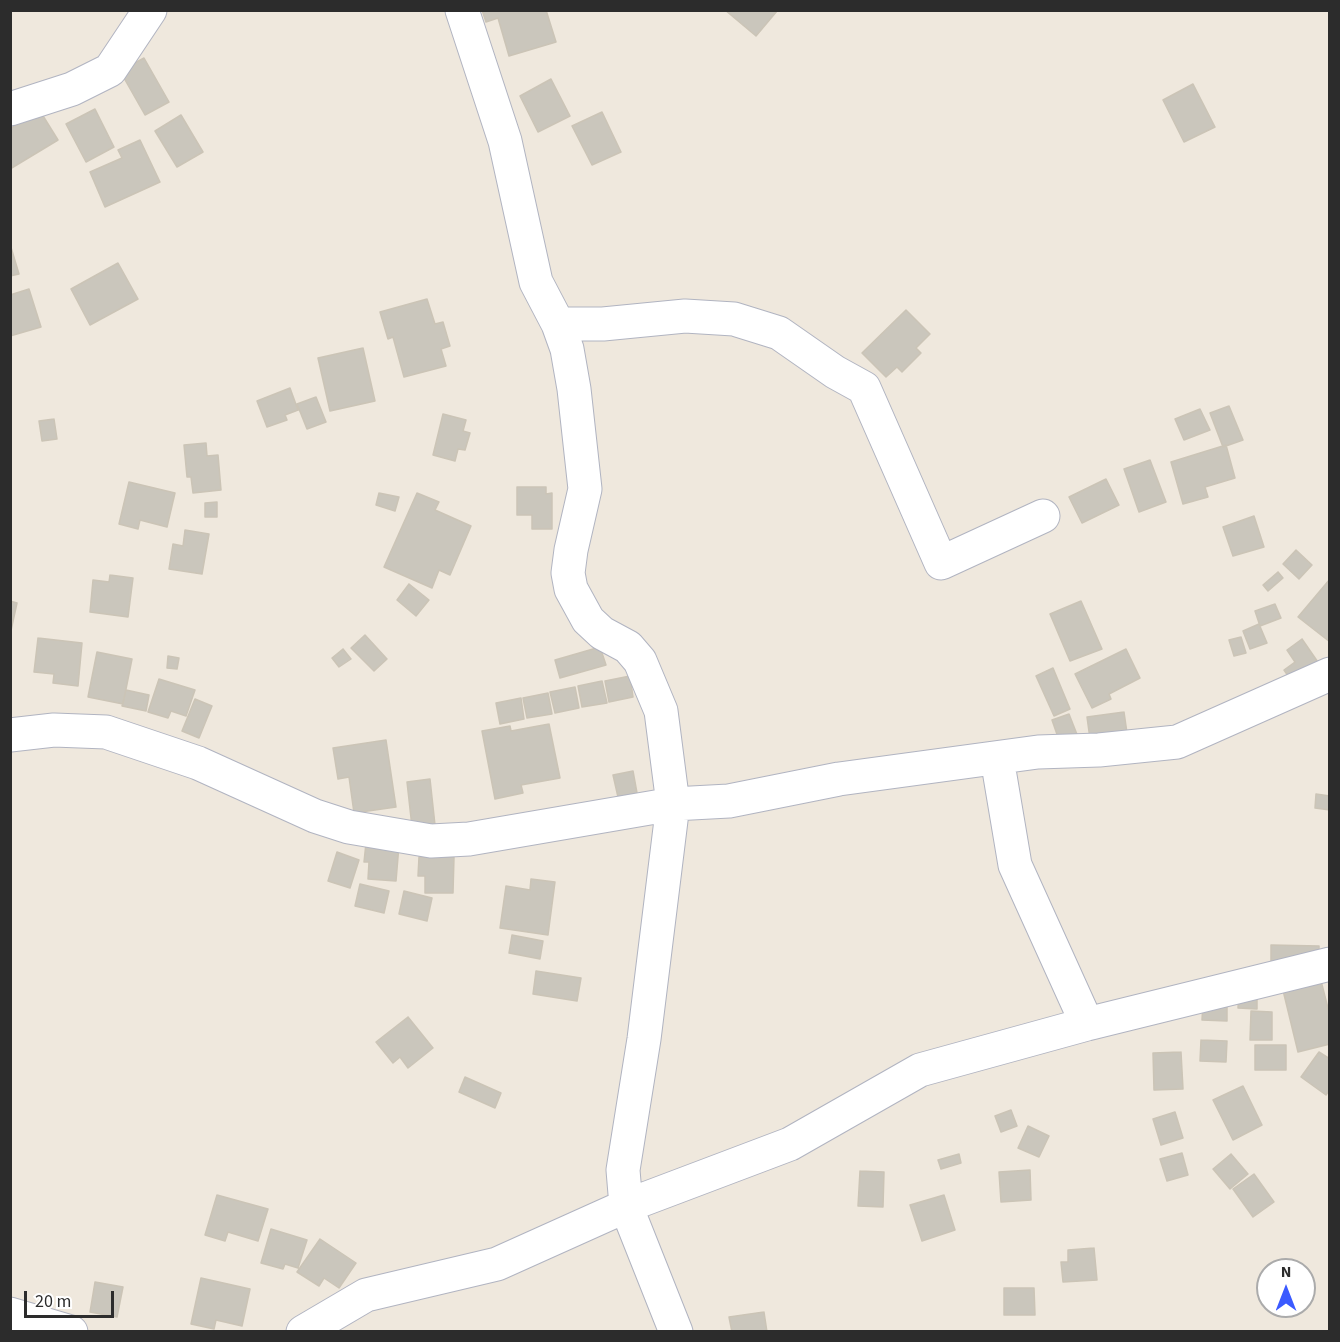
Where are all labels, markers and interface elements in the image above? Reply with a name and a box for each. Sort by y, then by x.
north arrow [1256,1258,1316,1318]
text: N [1281,1261,1291,1283]
scale bar [27,1279,117,1317]
text: 20 m [35,1289,71,1314]

